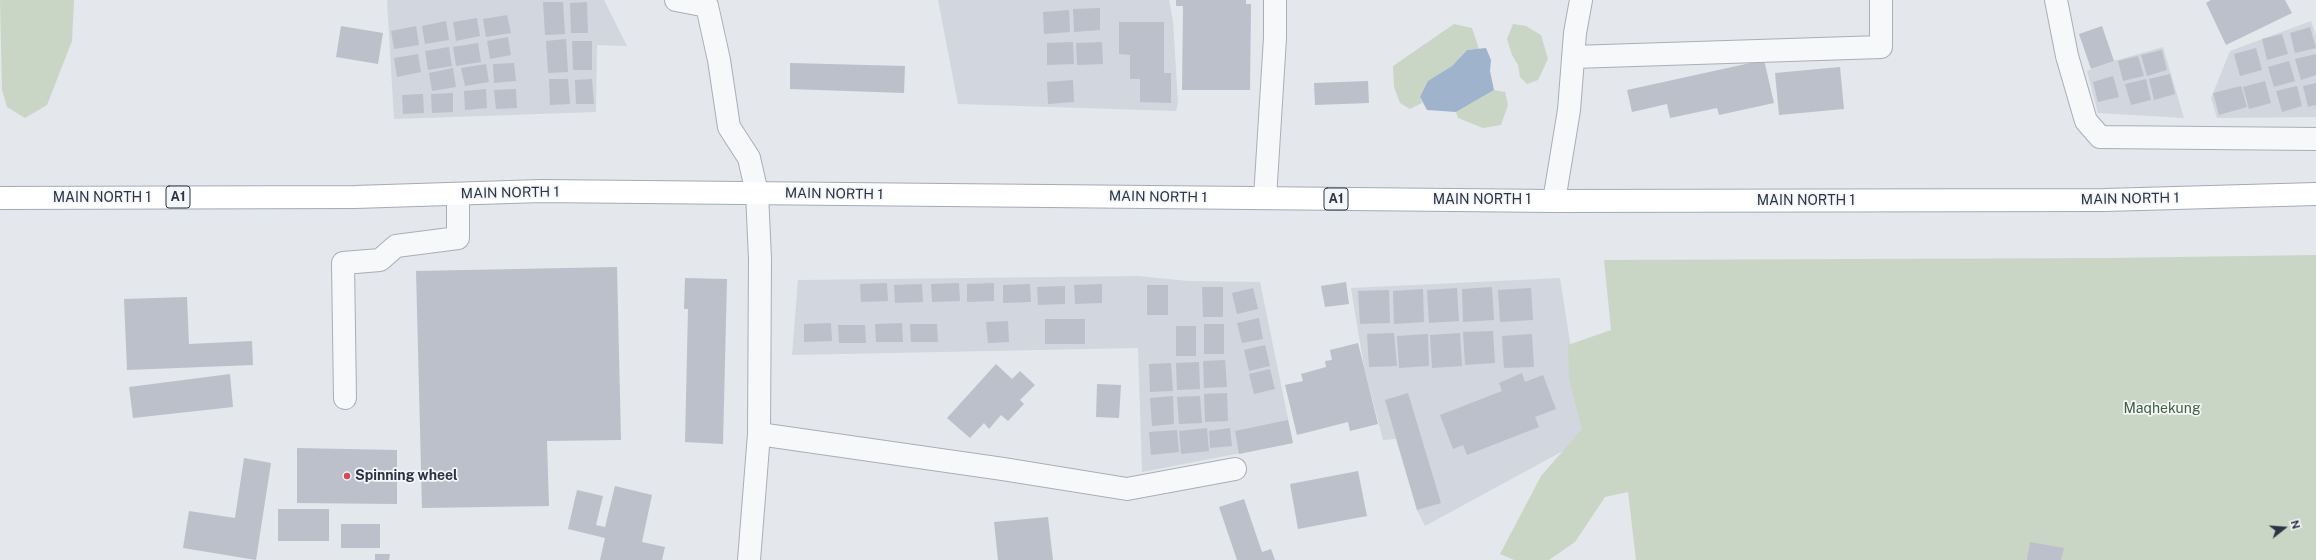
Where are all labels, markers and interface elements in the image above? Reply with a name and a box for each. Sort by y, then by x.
street label: MAIN NORTH 1 [461,184,559,202]
street label: MAIN NORTH 1 [785,185,883,203]
road number: A1 [166,186,190,208]
street label: MAIN NORTH 1 [1109,188,1207,206]
road number: A1 [1324,188,1348,210]
street label: MAIN NORTH 1 [53,190,151,206]
street label: MAIN NORTH 1 [2081,190,2179,208]
street label: MAIN NORTH 1 [1433,192,1531,208]
street label: MAIN NORTH 1 [1757,193,1855,209]
park label: Maqhekung [2123,401,2201,417]
place label: Spinning wheel [355,468,458,484]
marker: Spinning wheel [342,471,352,481]
north arrow [2264,508,2304,548]
text: N [2288,519,2302,530]

